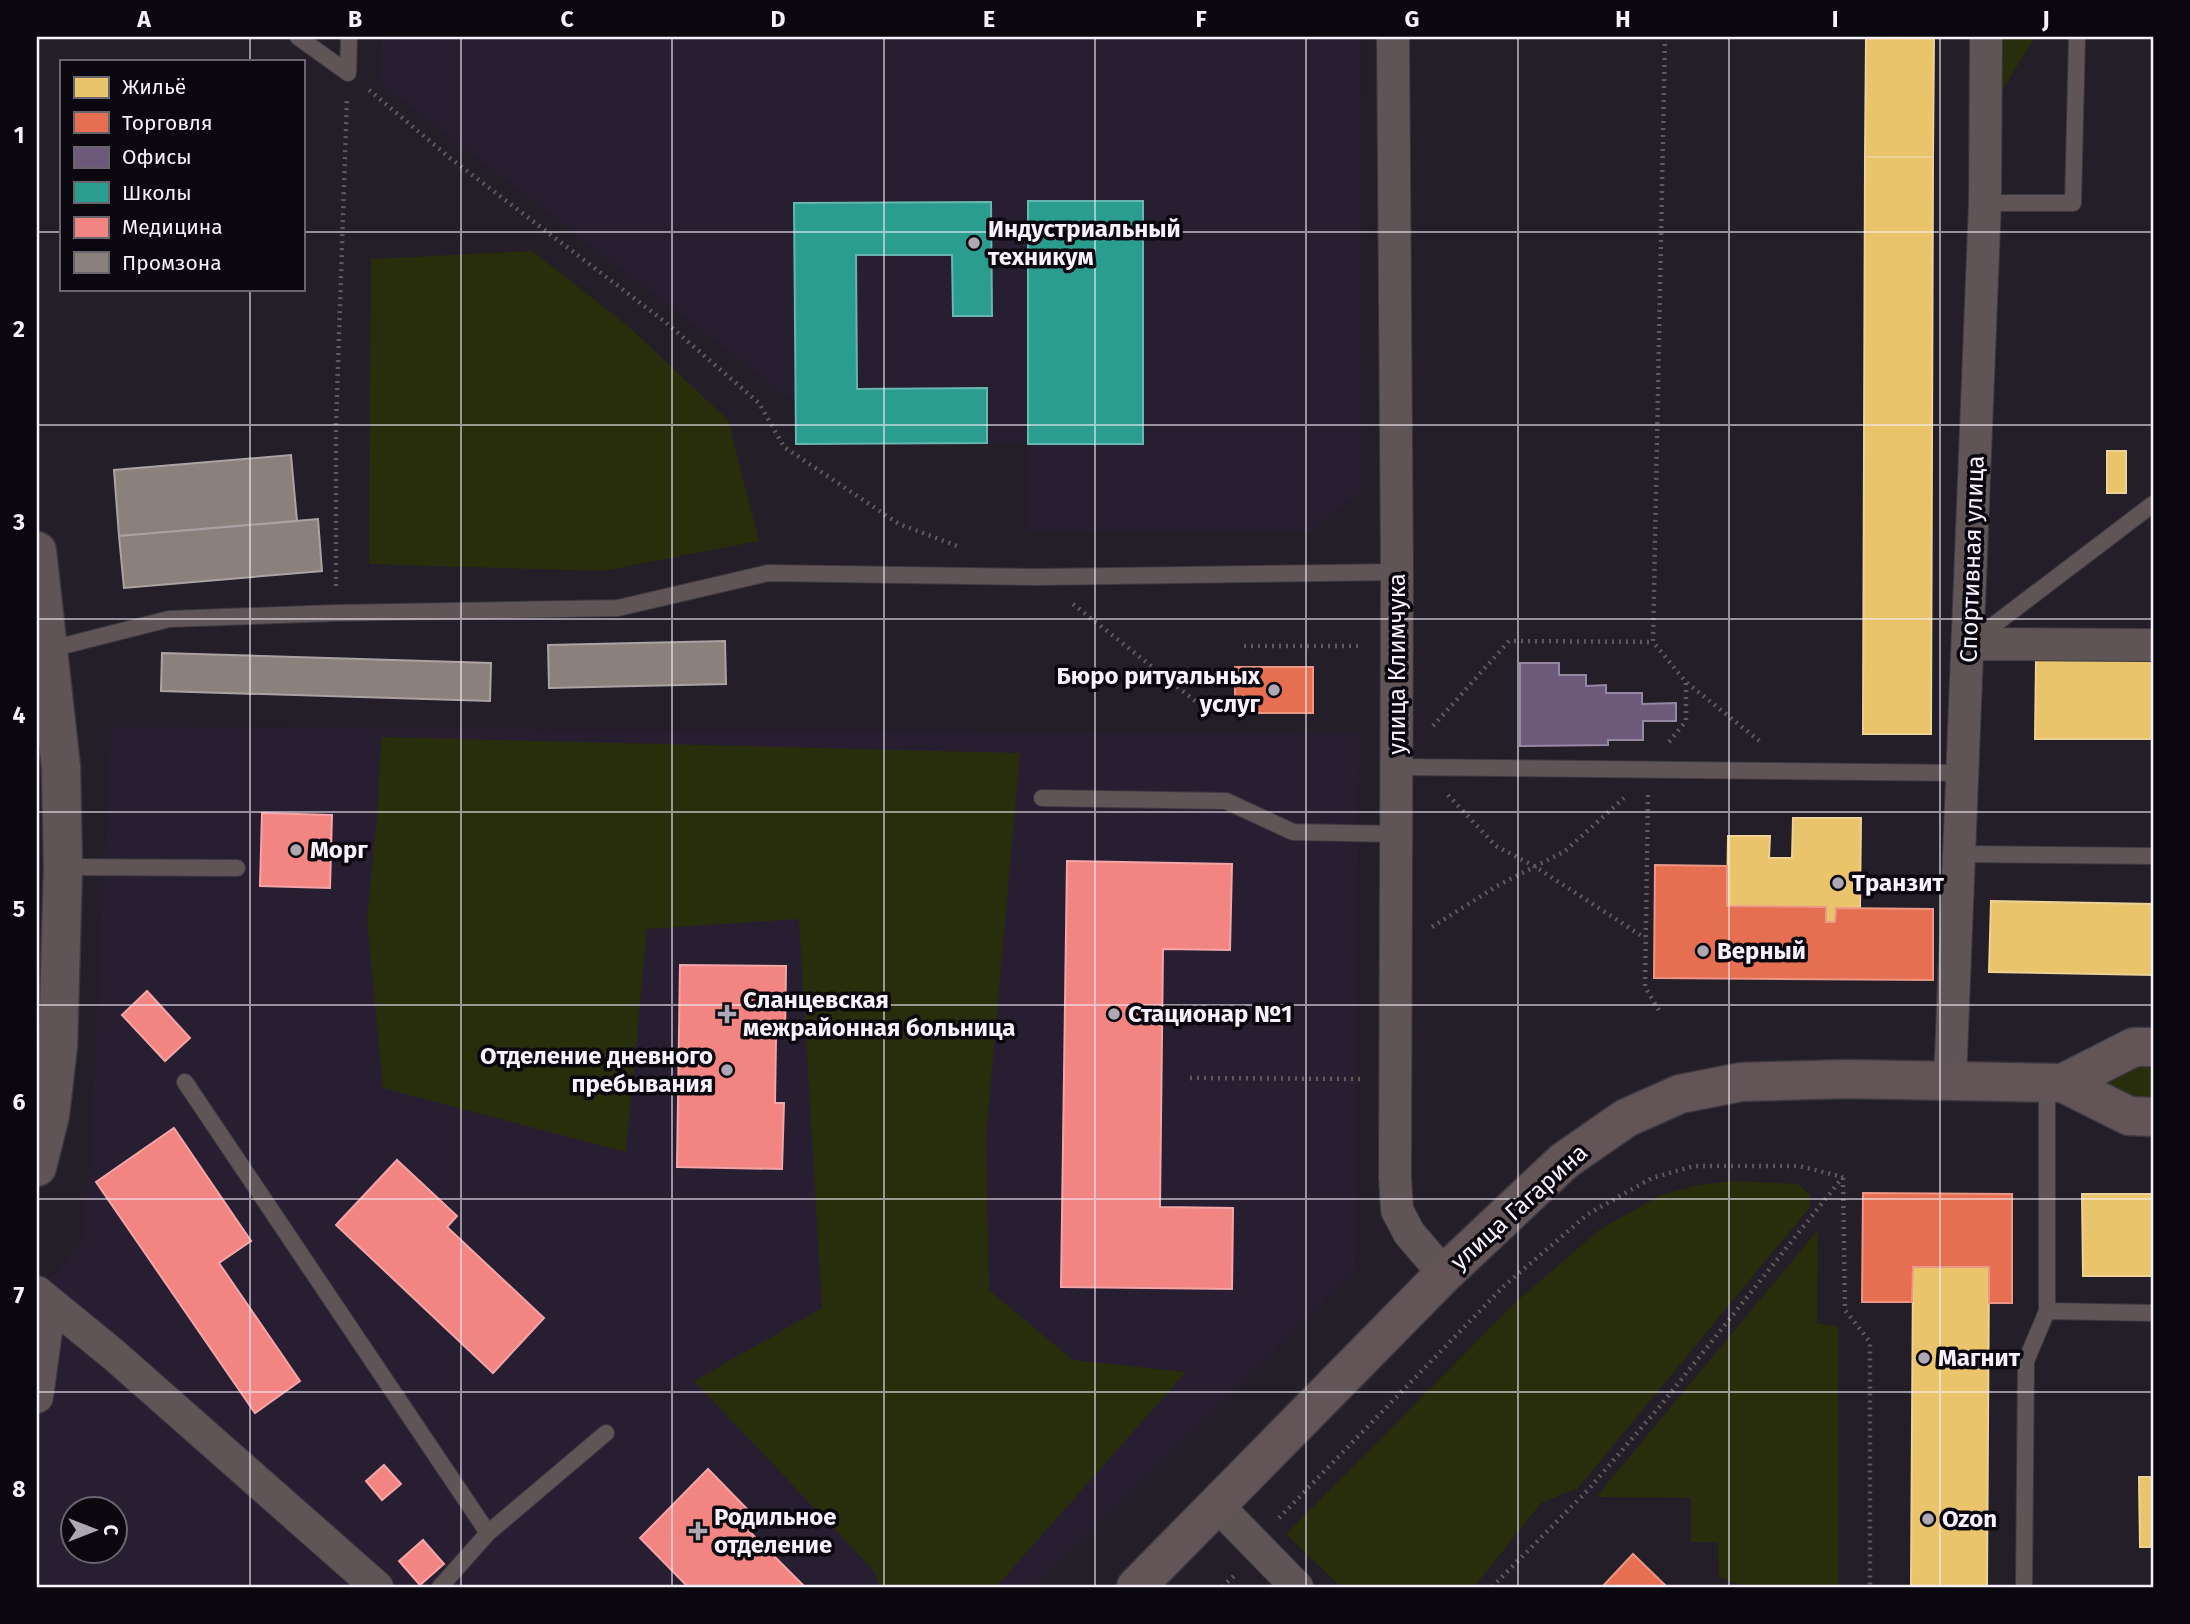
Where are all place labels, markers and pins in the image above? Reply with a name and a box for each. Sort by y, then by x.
place label: Индустриальный техникум [988,215,1181,271]
marker: Индустриальный техникум [966,235,982,251]
place label: Бюро ритуальных услуг [1057,662,1261,718]
marker: Бюро ритуальных услуг [1266,682,1282,698]
place label: Морг [310,836,368,864]
marker: Морг [288,842,304,858]
place label: Транзит [1852,869,1944,897]
marker: Транзит [1830,875,1846,891]
place label: Верный [1717,937,1806,965]
marker: Верный [1695,943,1711,959]
place label: Сланцевская межрайонная больница [743,986,1015,1042]
place label: Стационар №1 [1128,1000,1292,1028]
marker: Сланцевская межрайонная больница [717,1004,737,1024]
marker: Стационар №1 [1106,1006,1122,1022]
place label: Отделение дневного пребывания [480,1042,713,1098]
marker: Отделение дневного пребывания [719,1062,735,1078]
place label: Магнит [1938,1344,2021,1372]
marker: Магнит [1916,1350,1932,1366]
place label: Родильное отделение [714,1503,837,1559]
place label: Ozon [1942,1505,1997,1533]
marker: Ozon [1920,1511,1936,1527]
marker: Родильное отделение [688,1521,708,1541]

